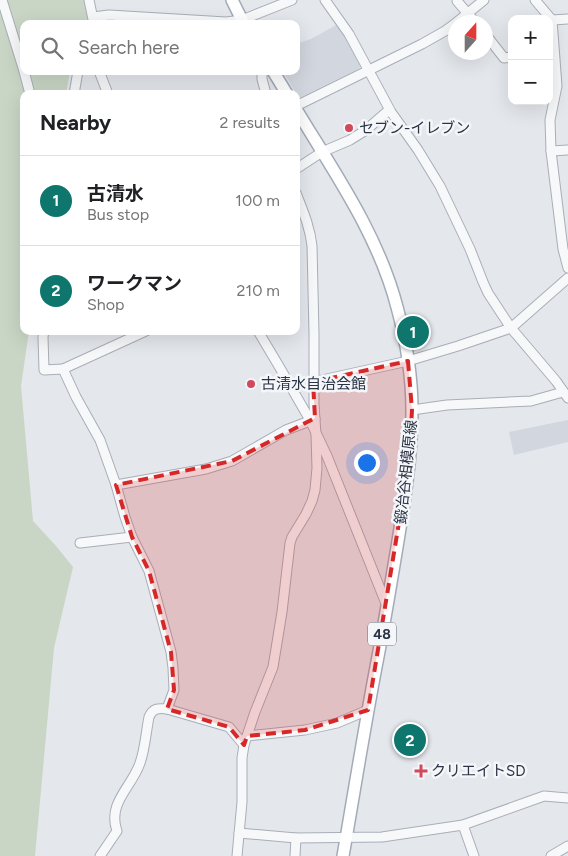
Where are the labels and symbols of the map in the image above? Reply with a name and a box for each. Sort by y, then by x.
north arrow [448,15,493,60]
place label: セブン-イレブン [359,119,470,137]
marker: セブン-イレブン [343,122,355,134]
pin: 1 [397,313,429,351]
place label: 古清水自治会館 [261,375,366,393]
marker: 古清水自治会館 [245,378,257,390]
street label: 鍛冶谷相模原線 [392,419,420,525]
your location [354,450,380,476]
road number: 48 [368,622,396,646]
pin: 2 [394,721,426,759]
place label: クリエイトSD [431,762,526,780]
marker: クリエイトSD [415,765,427,777]

